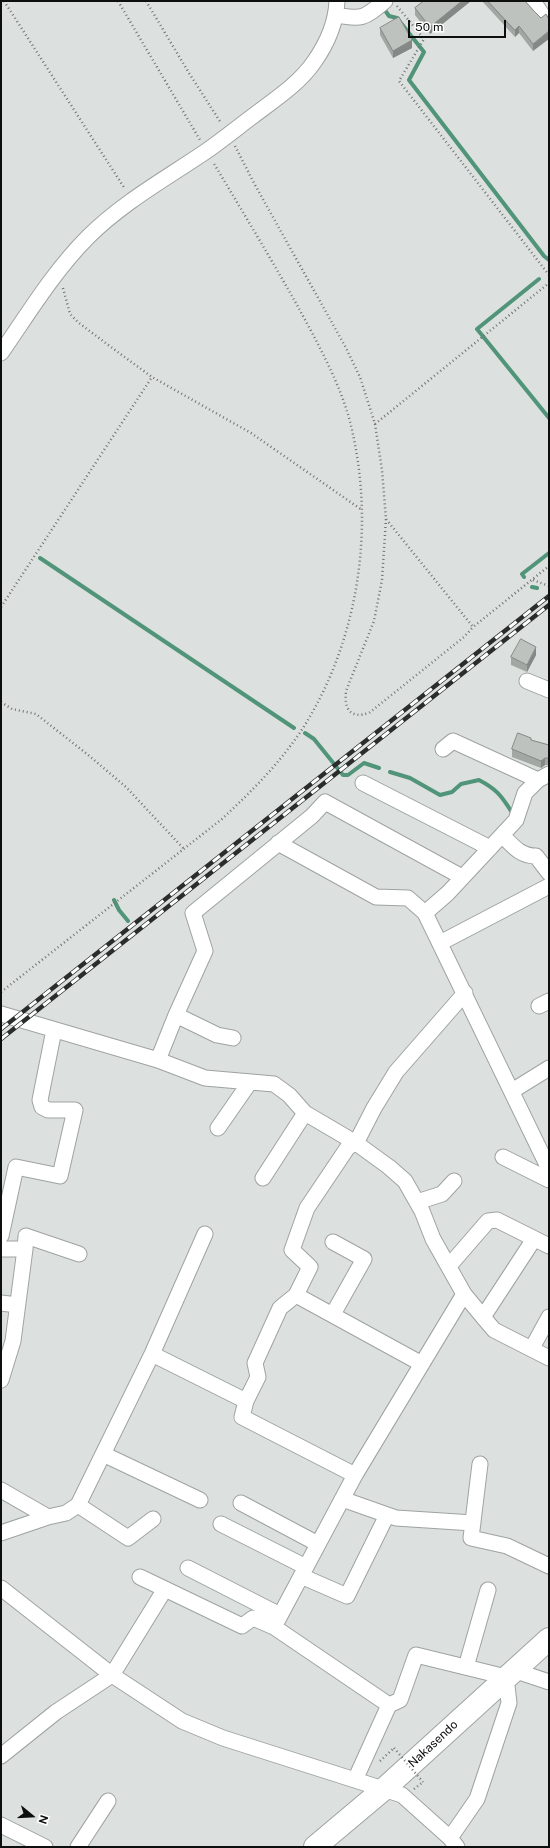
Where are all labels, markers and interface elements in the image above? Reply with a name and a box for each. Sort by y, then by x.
scale bar [410,12,508,38]
text: 50 m [415,20,443,34]
street label: Nakasendo [405,1717,461,1771]
north arrow [12,1796,52,1836]
text: N [36,1814,50,1826]

